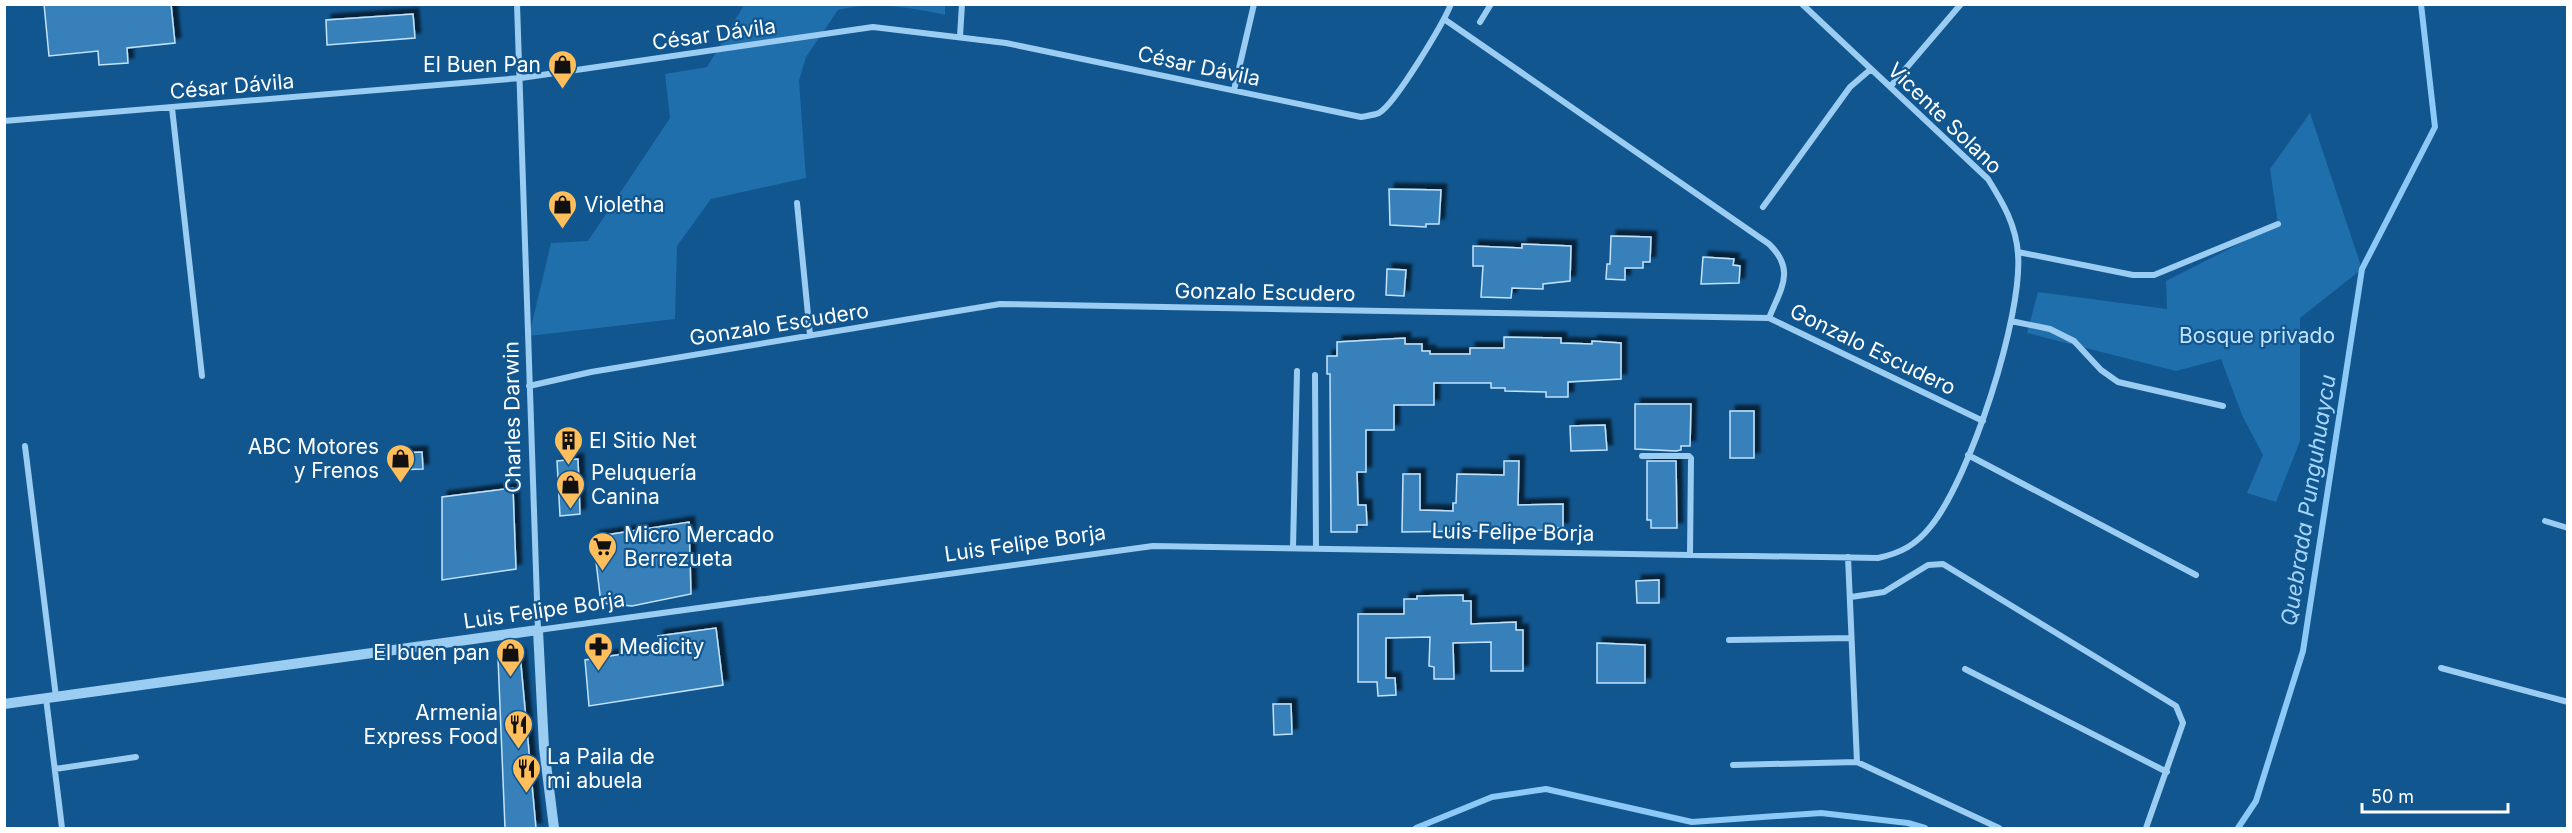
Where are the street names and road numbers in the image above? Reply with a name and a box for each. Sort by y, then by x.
street label: César Dávila [651,13,777,55]
street label: César Dávila [1135,41,1263,91]
street label: Vicente Solano [1883,57,2007,179]
street label: César Dávila [169,68,295,104]
street label: Gonzalo Escudero [1174,278,1356,306]
street label: Gonzalo Escudero [688,297,870,351]
street label: Gonzalo Escudero [1786,298,1960,400]
street label: Charles Darwin [498,341,526,493]
street label: Luis Felipe Borja [1431,518,1595,546]
street label: Luis Felipe Borja [943,519,1107,567]
street label: Luis Felipe Borja [462,586,626,634]

